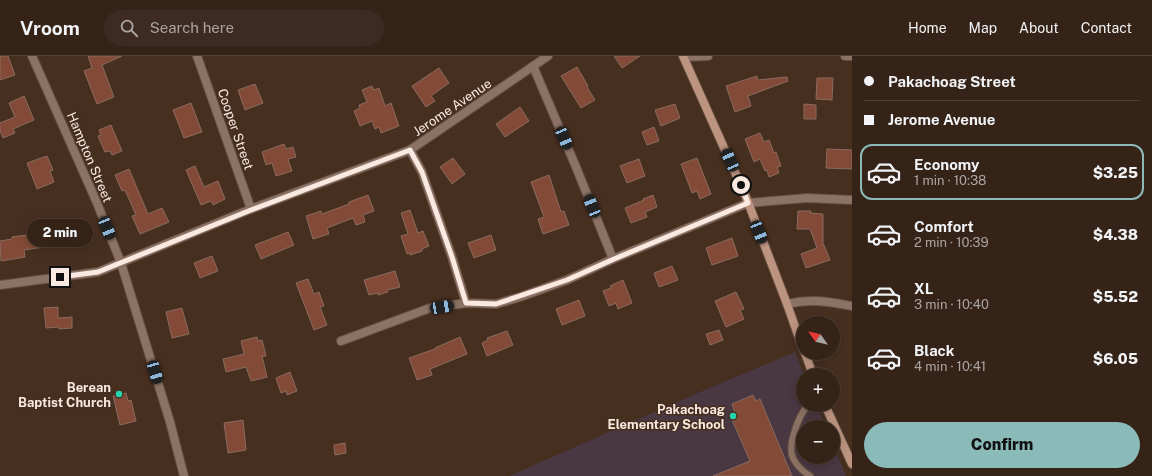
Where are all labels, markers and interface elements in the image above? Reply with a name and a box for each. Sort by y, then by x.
search box [104,10,384,46]
text: Vroom [20,17,80,39]
icon: search [118,17,140,39]
text: Search here [150,19,234,36]
text: Home [908,20,947,36]
text: Map [969,20,997,36]
text: About [1019,20,1059,36]
text: Contact [1081,20,1132,36]
text: Pakachoag Street [888,73,1016,90]
street label: Jerome Avenue [410,76,494,139]
street label: Cooper Street [215,87,256,172]
street label: Hampton Street [64,110,115,205]
text: Jerome Avenue [888,111,995,128]
car [554,125,574,151]
car [720,147,740,173]
icon: car [866,154,902,190]
text: Economy [914,156,979,173]
text: $3.25 [1093,164,1138,181]
text: 1 min · 10:38 [914,173,986,188]
route start [732,176,750,194]
car [582,193,602,219]
car [97,215,117,241]
icon: car [866,216,902,252]
text: Comfort [914,218,974,235]
callout: 2 min [27,219,93,247]
car [749,219,769,245]
text: 2 min [43,225,77,240]
text: $4.38 [1093,226,1138,243]
text: 2 min · 10:39 [914,235,989,250]
route end [51,268,69,286]
icon: car [866,278,902,314]
text: XL [914,280,933,297]
text: $5.52 [1093,288,1138,305]
text: 3 min · 10:40 [914,297,989,312]
car [429,299,455,315]
north arrow [796,316,840,360]
map controls [796,316,840,464]
icon: car [866,340,902,376]
text: Black [914,342,954,359]
text: $6.05 [1093,350,1138,367]
car [146,359,164,385]
text: 4 min · 10:41 [914,359,986,374]
button: + [796,368,840,412]
place label: Berean Baptist Church [18,380,111,410]
marker: Berean Baptist Church [114,389,124,399]
place label: Pakachoag Elementary School [607,402,725,432]
marker: Pakachoag Elementary School [728,411,738,421]
button: − [796,420,840,464]
button: Confirm [864,422,1140,468]

